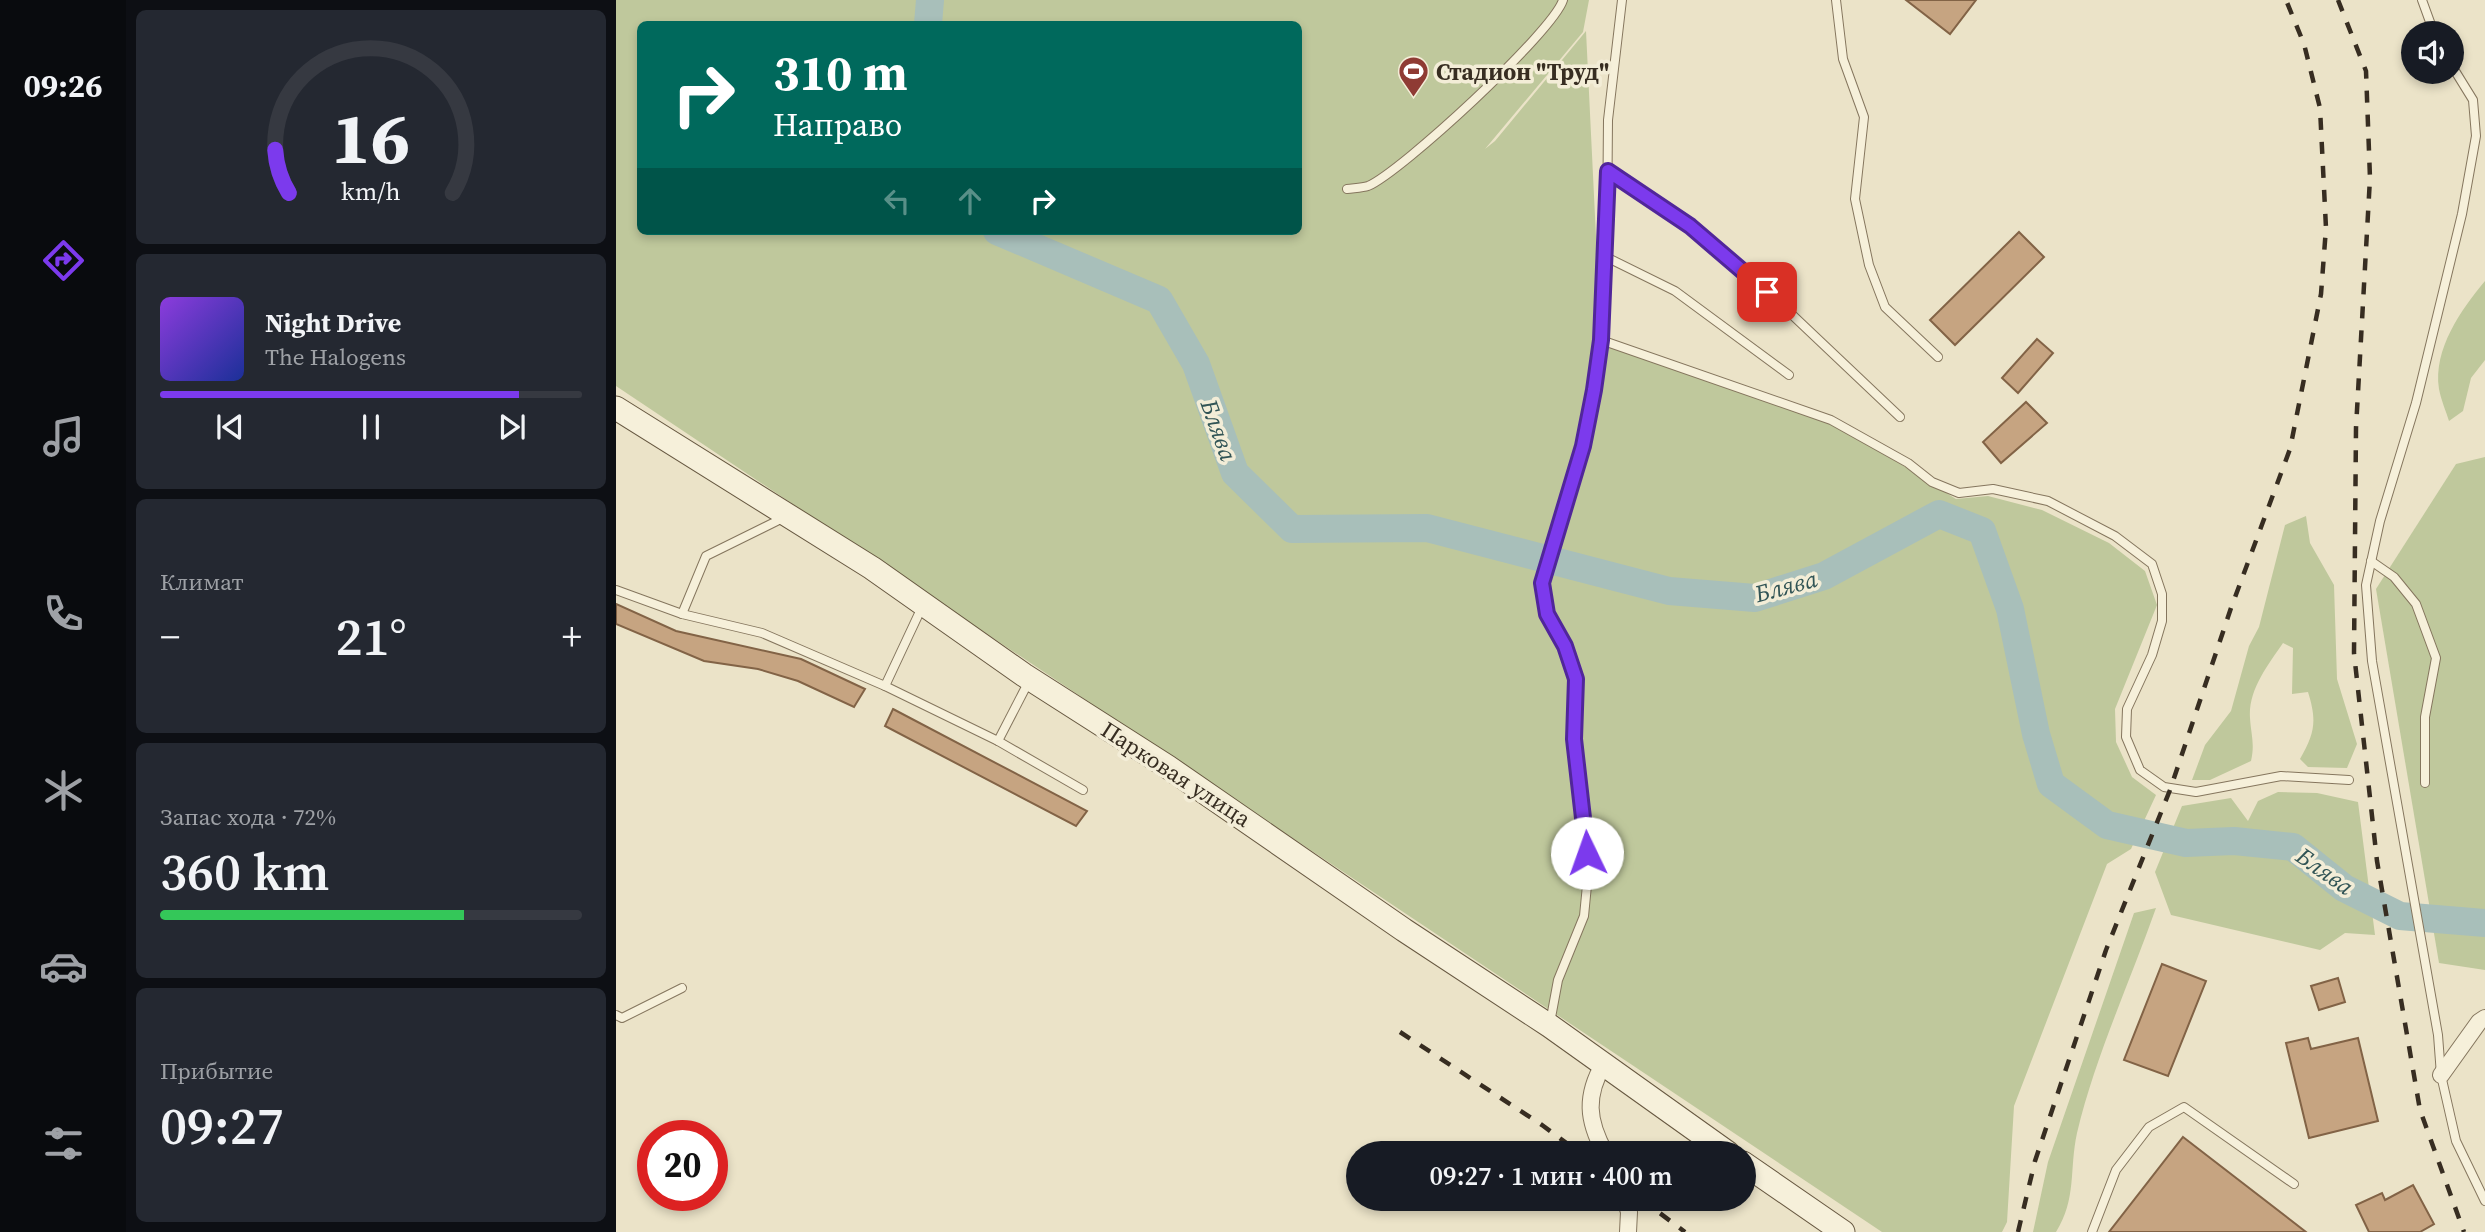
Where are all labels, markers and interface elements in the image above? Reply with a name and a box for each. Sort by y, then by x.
map controls [2401,21,2464,84]
button: sound [2401,21,2464,84]
text: 310 m [773,39,908,106]
icon: right [658,49,749,140]
sports icon: Стадион "Труд" [1396,55,1430,99]
place label: Стадион "Труд" [1436,56,1609,88]
text: 09:26 [24,64,102,108]
text: 16 [332,89,410,188]
text: Направо [773,103,902,147]
text: km/h [341,174,401,208]
icon: left [878,182,916,220]
icon: ahead [951,182,989,220]
icon: right [1024,182,1062,220]
icon: directions [39,236,88,285]
pin [1737,262,1797,322]
icon: arrive [1748,273,1786,311]
text: Night Drive [265,305,401,341]
text: The Halogens [265,341,406,373]
water label: Блява [1192,394,1245,466]
icon: previous [211,408,249,446]
icon: pause [352,408,390,446]
icon: next [493,408,531,446]
icon: music [39,412,88,461]
water label: Блява [1750,562,1821,610]
text: Климат [160,566,244,598]
icon: phone [39,589,88,638]
text: 21° [335,601,407,672]
text: − [160,611,180,663]
text: + [562,611,582,663]
street label: Парковая улица [1095,714,1257,835]
icon: climate [39,766,88,815]
text: Запас хода · 72% [160,801,336,833]
position arrow [1550,816,1624,890]
text: 360 km [160,836,329,907]
water label: Блява [2289,839,2361,903]
icon: car [39,942,88,991]
text: Прибытие [160,1055,273,1087]
text: 09:27 [160,1090,284,1161]
icon: filters [39,1119,88,1168]
speed limit sign: 20 [637,1120,728,1211]
text: 09:27 · 1 мин · 400 m [1430,1158,1672,1194]

